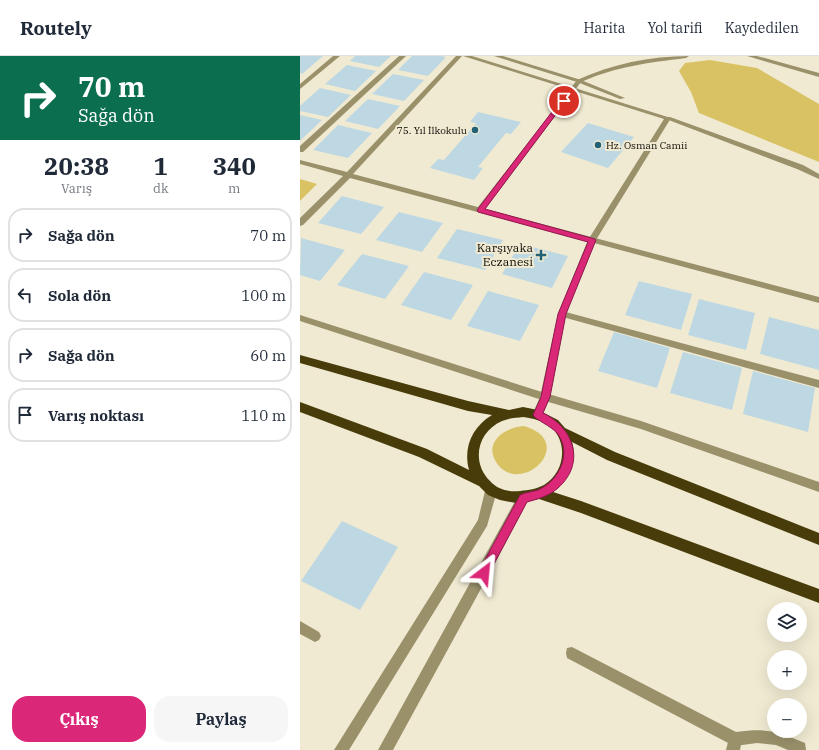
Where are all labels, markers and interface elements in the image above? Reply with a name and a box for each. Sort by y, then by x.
text: Routely [20,16,92,40]
text: Harita [584,19,625,37]
text: Yol tarifi [647,19,703,37]
text: Kaydedilen [725,19,799,37]
text: 70 m [78,68,145,105]
icon: right [12,72,64,124]
pin [547,84,581,118]
icon: arrive [553,90,575,112]
text: Sağa dön [78,104,155,127]
place label: 75. Yıl İlkokulu [397,124,467,137]
marker: 75. Yıl İlkokulu [470,125,480,135]
place label: Hz. Osman Camii [606,139,687,152]
marker: Hz. Osman Camii [593,140,603,150]
text: 20:38 [44,150,109,182]
text: 1 [154,150,168,182]
text: 340 [213,150,256,182]
text: Varış [61,180,92,197]
text: dk [153,180,169,197]
text: m [228,180,240,197]
icon: right [14,224,36,246]
text: Sağa dön [48,226,115,245]
text: 70 m [250,226,286,245]
place label: Karşıyaka Eczanesi [477,240,533,269]
marker: Karşıyaka Eczanesi [536,250,546,260]
icon: left [14,284,36,306]
text: Sola dön [48,286,111,305]
text: 100 m [241,286,286,305]
icon: right [14,344,36,366]
text: Sağa dön [48,346,115,365]
text: 60 m [250,346,286,365]
icon: arrive [14,404,36,426]
text: Varış noktası [48,406,144,425]
text: 110 m [241,406,286,425]
position arrow [463,552,505,594]
map controls [767,602,807,738]
button: layers [767,602,807,642]
button: + [767,650,807,690]
button: Çıkış [12,696,146,742]
button: Paylaş [154,696,288,742]
button: − [767,698,807,738]

